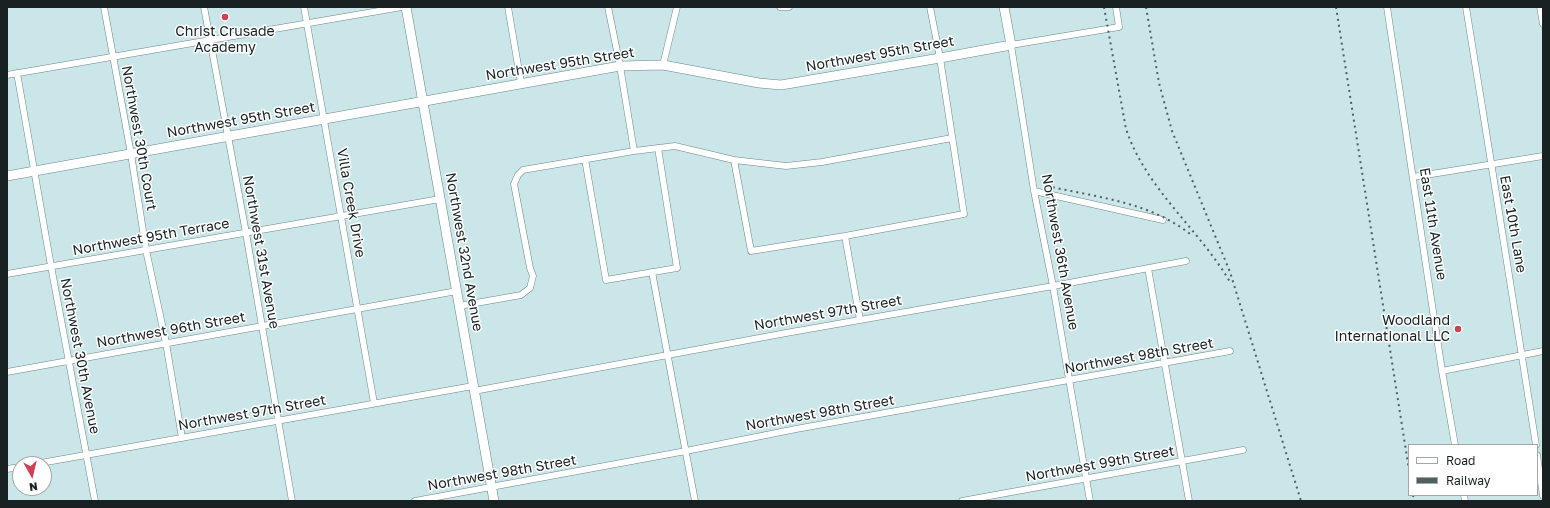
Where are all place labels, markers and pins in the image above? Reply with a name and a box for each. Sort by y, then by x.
marker: Christ Crusade Academy [220,12,230,22]
place label: Christ Crusade Academy [175,24,275,56]
place label: Woodland International LLC [1334,313,1450,346]
marker: Woodland International LLC [1453,324,1463,334]

